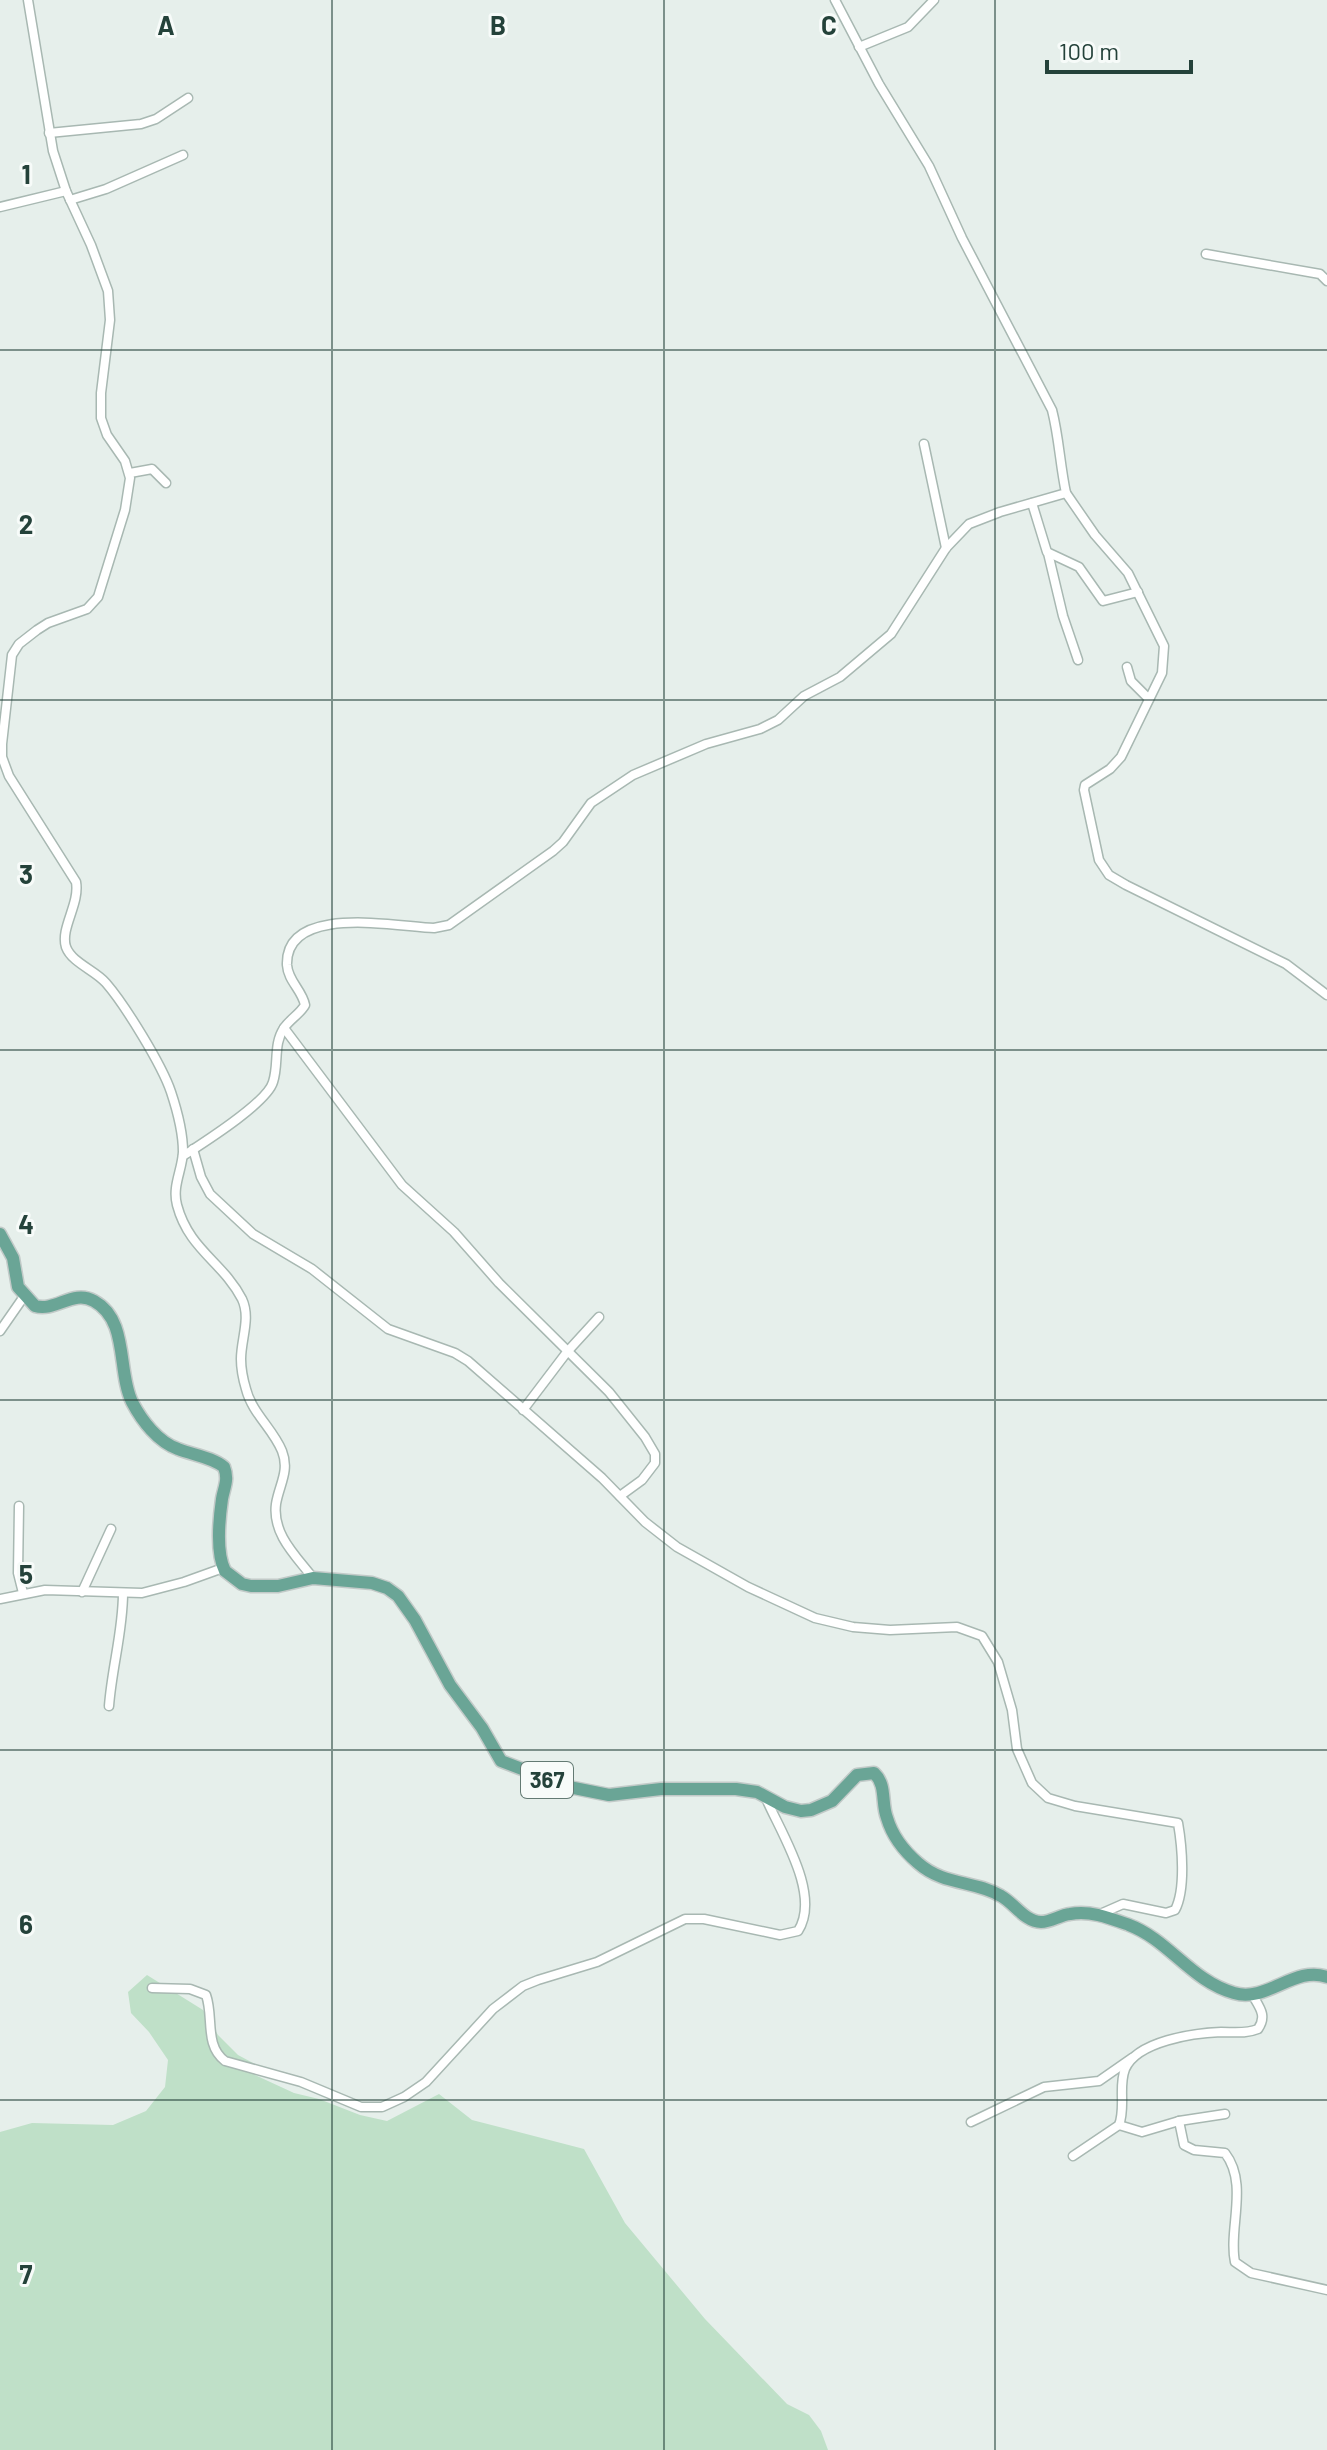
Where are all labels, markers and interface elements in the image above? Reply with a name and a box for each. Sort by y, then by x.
text: A [157,9,175,40]
text: B [490,9,506,40]
text: C [821,9,837,40]
scale bar [1047,24,1191,74]
text: 100 m [1059,36,1119,65]
text: 1 [21,158,31,189]
text: 2 [19,508,33,539]
text: 3 [19,858,33,889]
text: 4 [18,1208,34,1239]
text: 5 [19,1558,33,1589]
road number: 367 [521,1762,573,1798]
text: 6 [19,1908,33,1939]
text: 7 [20,2258,33,2289]

